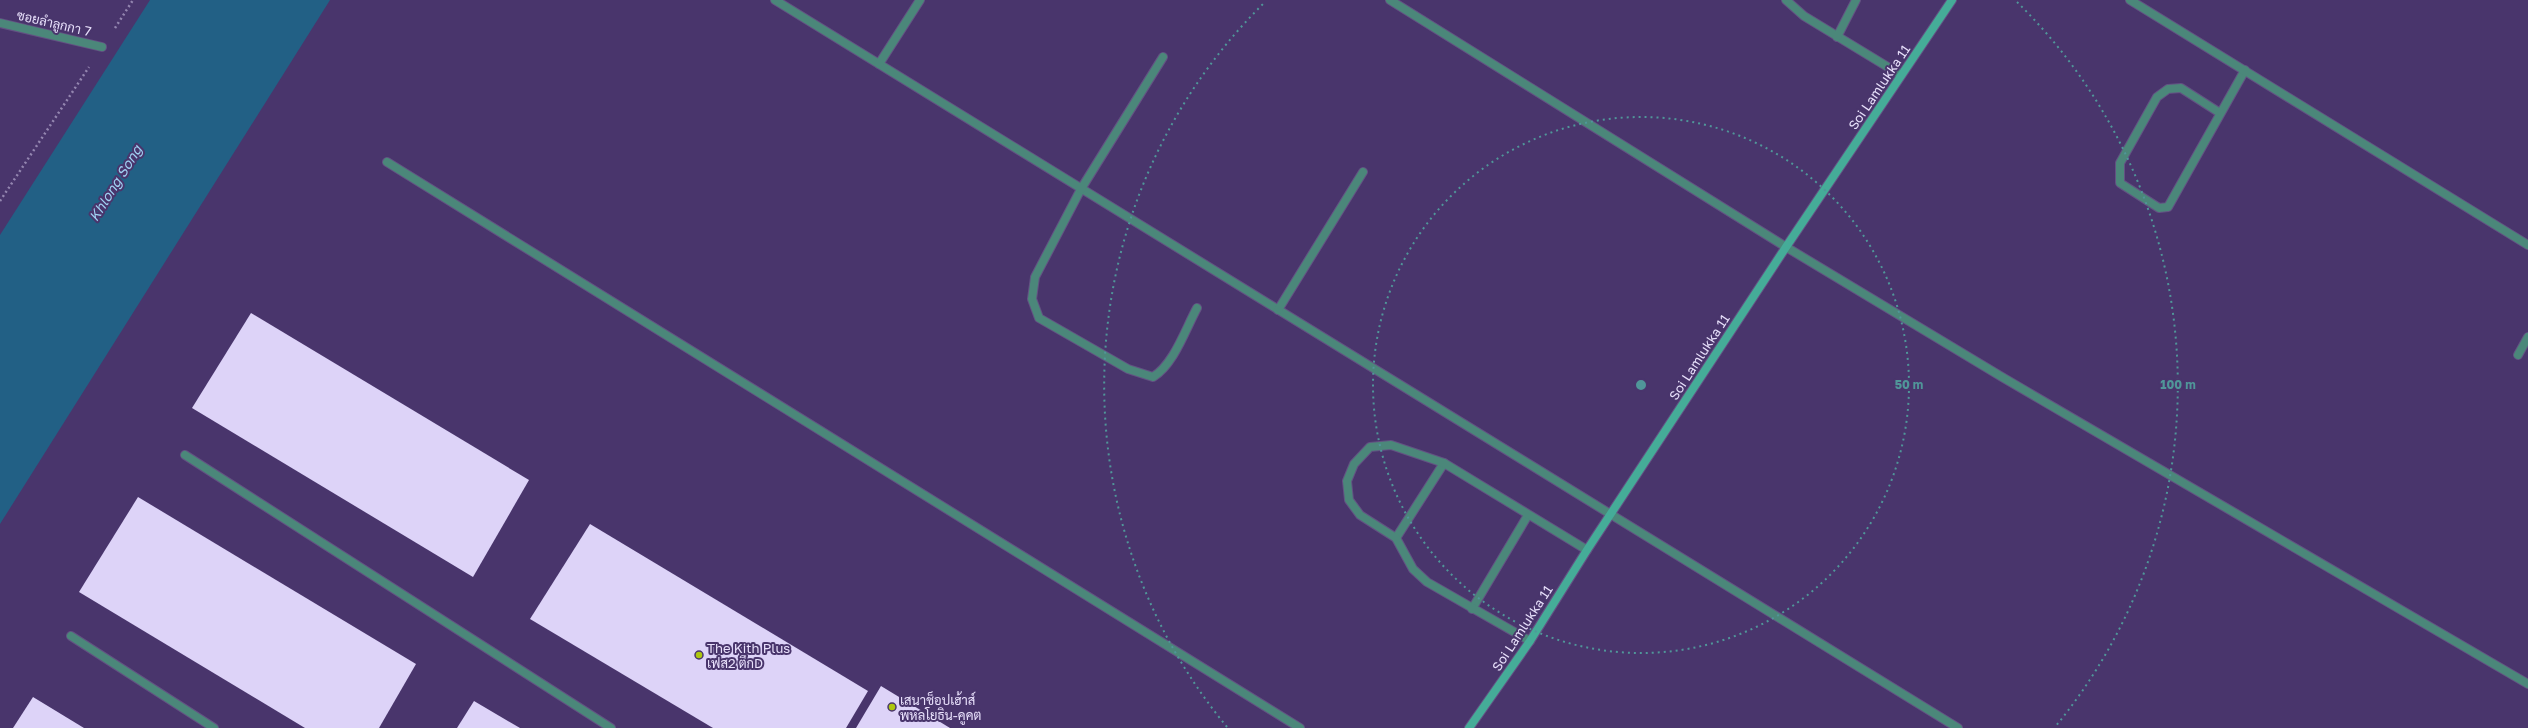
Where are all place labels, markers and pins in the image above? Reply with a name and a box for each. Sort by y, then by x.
centre of rings [1634,378,1648,392]
place label: The Kith Plus เฟส2 ตึกD [707,640,790,671]
marker: The Kith Plus เฟส2 ตึกD [694,650,704,660]
place label: เสนาช็อปเฮ้าส์ พหลโยธิน-คูคต [900,691,981,725]
marker: เสนาช็อปเฮ้าส์ พหลโยธิน-คูคต [887,702,897,712]

